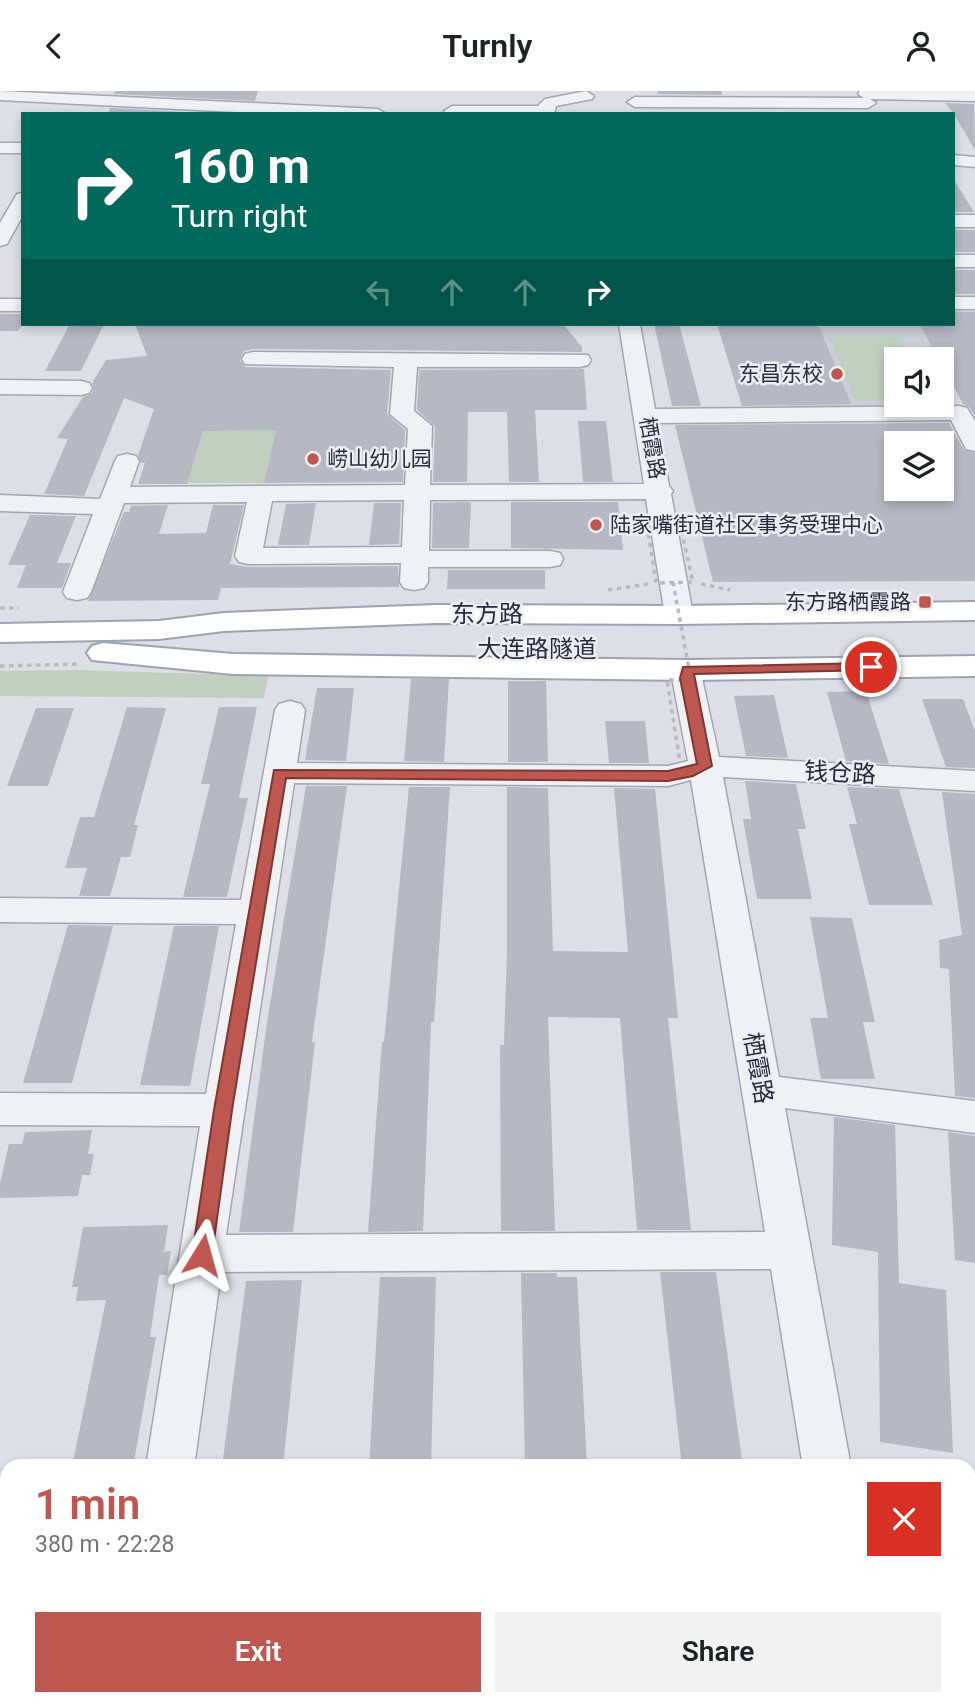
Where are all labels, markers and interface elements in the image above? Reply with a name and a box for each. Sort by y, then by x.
icon: back [35,27,73,65]
text: Turnly [443,27,532,65]
icon: person [902,27,940,65]
text: 160 m [171,138,310,195]
icon: right [56,140,147,231]
text: Turn right [171,197,307,235]
icon: left [360,273,398,311]
icon: ahead [433,273,471,311]
icon: ahead [506,273,544,311]
icon: right [579,273,617,311]
map controls [884,347,954,501]
button: sound [884,347,954,417]
place label: 东昌东校 [739,362,823,386]
marker: 东昌东校 [829,366,845,382]
street label: 栖霞路 [635,415,669,481]
button: layers [884,431,954,501]
place label: 崂山幼儿园 [327,447,432,471]
marker: 崂山幼儿园 [305,451,321,467]
place label: 陆家嘴街道社区事务受理中心 [610,513,883,537]
marker: 陆家嘴街道社区事务受理中心 [588,517,604,533]
place label: 东方路栖霞路 [785,590,911,614]
marker: 东方路栖霞路 [917,594,933,610]
street label: 东方路 [451,600,523,628]
street label: 大连路隧道 [477,635,597,663]
pin [841,637,901,697]
icon: arrive [852,648,890,686]
street label: 钱仓路 [803,757,877,789]
street label: 栖霞路 [738,1030,778,1106]
position arrow [165,1218,239,1292]
text: 1 min [35,1480,140,1529]
button: close [867,1482,941,1556]
text: 380 m · 22:28 [35,1531,174,1558]
button: Exit [35,1612,481,1692]
button: Share [495,1612,941,1692]

